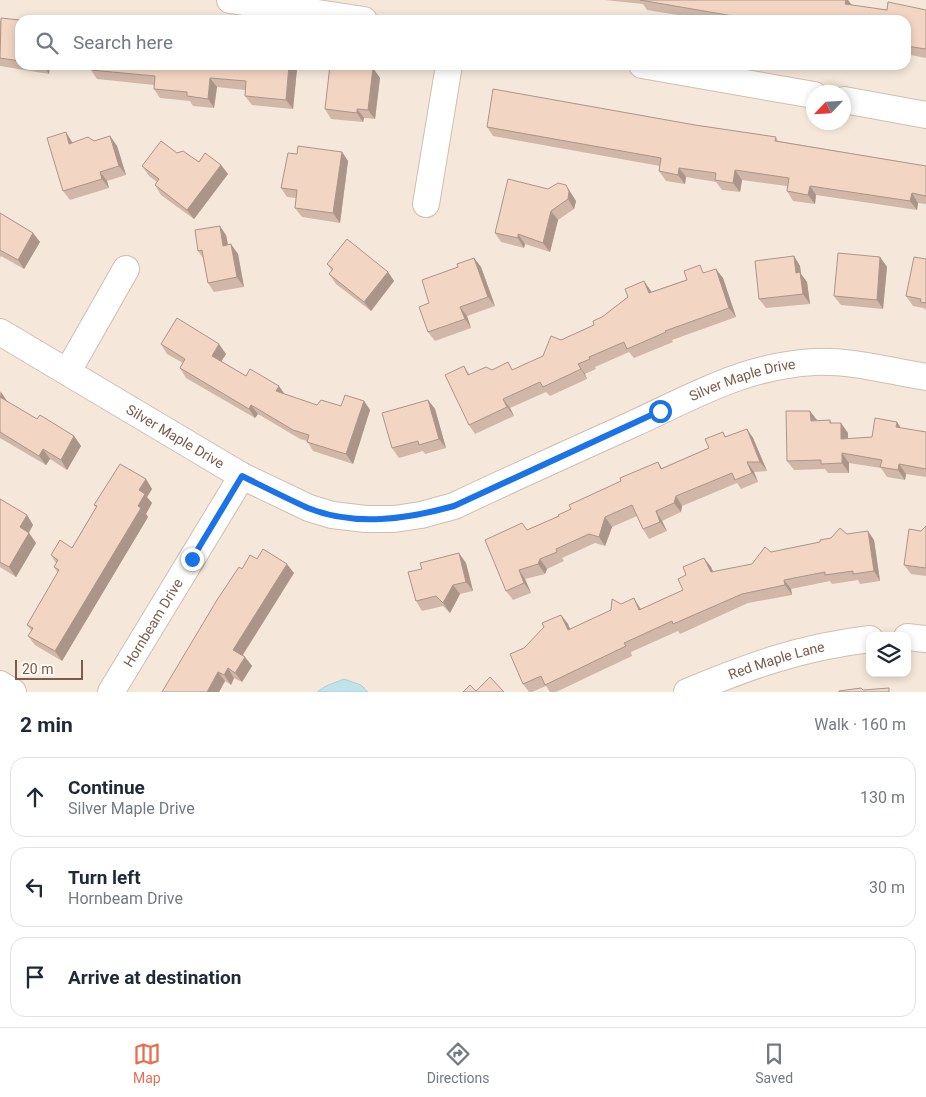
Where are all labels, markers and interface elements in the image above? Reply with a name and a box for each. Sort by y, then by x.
search box [15,15,911,70]
icon: search [33,29,61,57]
text: Search here [73,31,173,54]
north arrow [806,85,851,130]
street label: Silver Maple Drive [687,356,796,404]
route start [649,400,672,423]
street label: Silver Maple Drive [124,401,227,472]
route end [181,548,204,571]
street label: Hornbeam Drive [120,576,186,670]
map controls [866,632,911,677]
button: layers [866,632,911,677]
street label: Red Maple Lane [726,639,826,683]
scale bar [15,657,82,680]
text: 20 m [22,661,54,677]
text: 2 min [20,713,73,737]
text: Walk · 160 m [814,715,906,734]
text: Continue [68,776,145,799]
icon: ahead [21,783,49,811]
text: 130 m [860,788,905,807]
text: Silver Maple Drive [68,799,195,818]
text: Turn left [68,866,141,889]
icon: left [21,873,49,901]
text: 30 m [869,878,905,897]
text: Hornbeam Drive [68,889,183,908]
icon: arrive [21,963,49,991]
text: Arrive at destination [68,966,241,989]
tab: Map [133,1040,161,1086]
tab: Directions [427,1040,490,1086]
tab: Saved [755,1040,793,1086]

